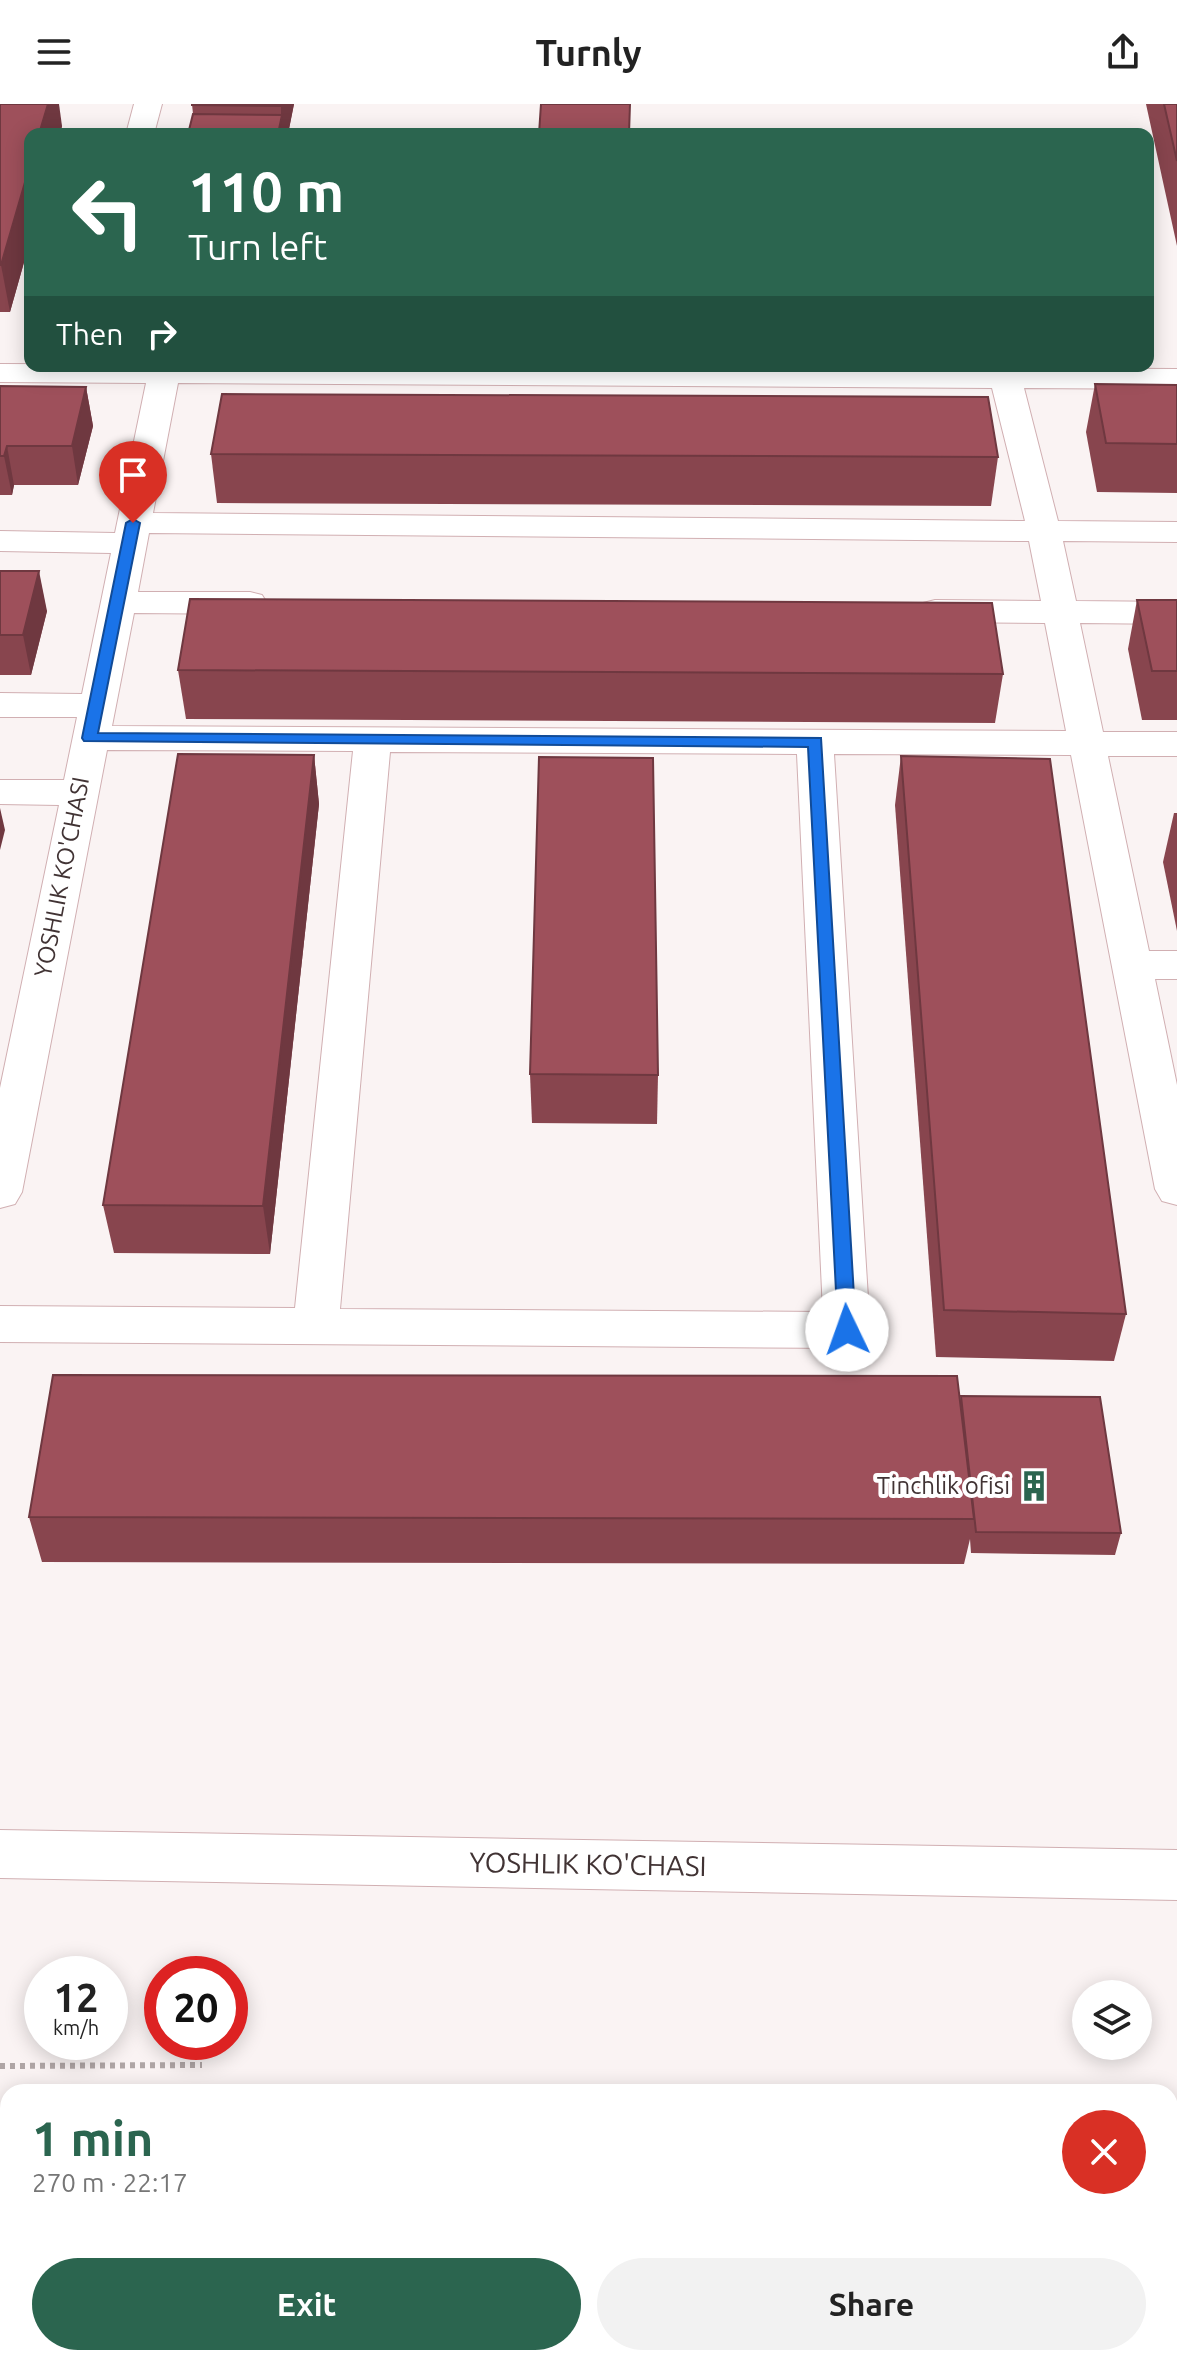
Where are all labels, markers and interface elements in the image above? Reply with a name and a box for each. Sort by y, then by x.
icon: menu [32,30,76,74]
icon: share [1101,30,1145,74]
text: Turnly [535,32,642,73]
icon: left [56,160,160,264]
text: 110 m [188,160,344,223]
text: Turn left [188,226,327,267]
icon: right [140,312,184,356]
text: Then [56,317,124,351]
pin [99,441,167,523]
icon: arrive [111,453,155,497]
street label: YOSHLIK KO'CHASI [29,774,94,979]
position arrow [805,1288,889,1372]
building icon: Tinchlik ofisi [1017,1469,1051,1503]
place label: Tinchlik ofisi [877,1472,1010,1499]
street label: YOSHLIK KO'CHASI [469,1846,707,1881]
speed limit sign: 20 [144,1956,248,2060]
text: 12 [53,1975,99,2020]
map controls [1072,1980,1152,2060]
button: layers [1072,1980,1152,2060]
text: km/h [53,2016,99,2039]
button: close [1062,2110,1146,2194]
text: 1 min [32,2111,153,2165]
text: 270 m · 22:17 [32,2168,188,2197]
button: Exit [32,2258,581,2350]
button: Share [597,2258,1146,2350]

